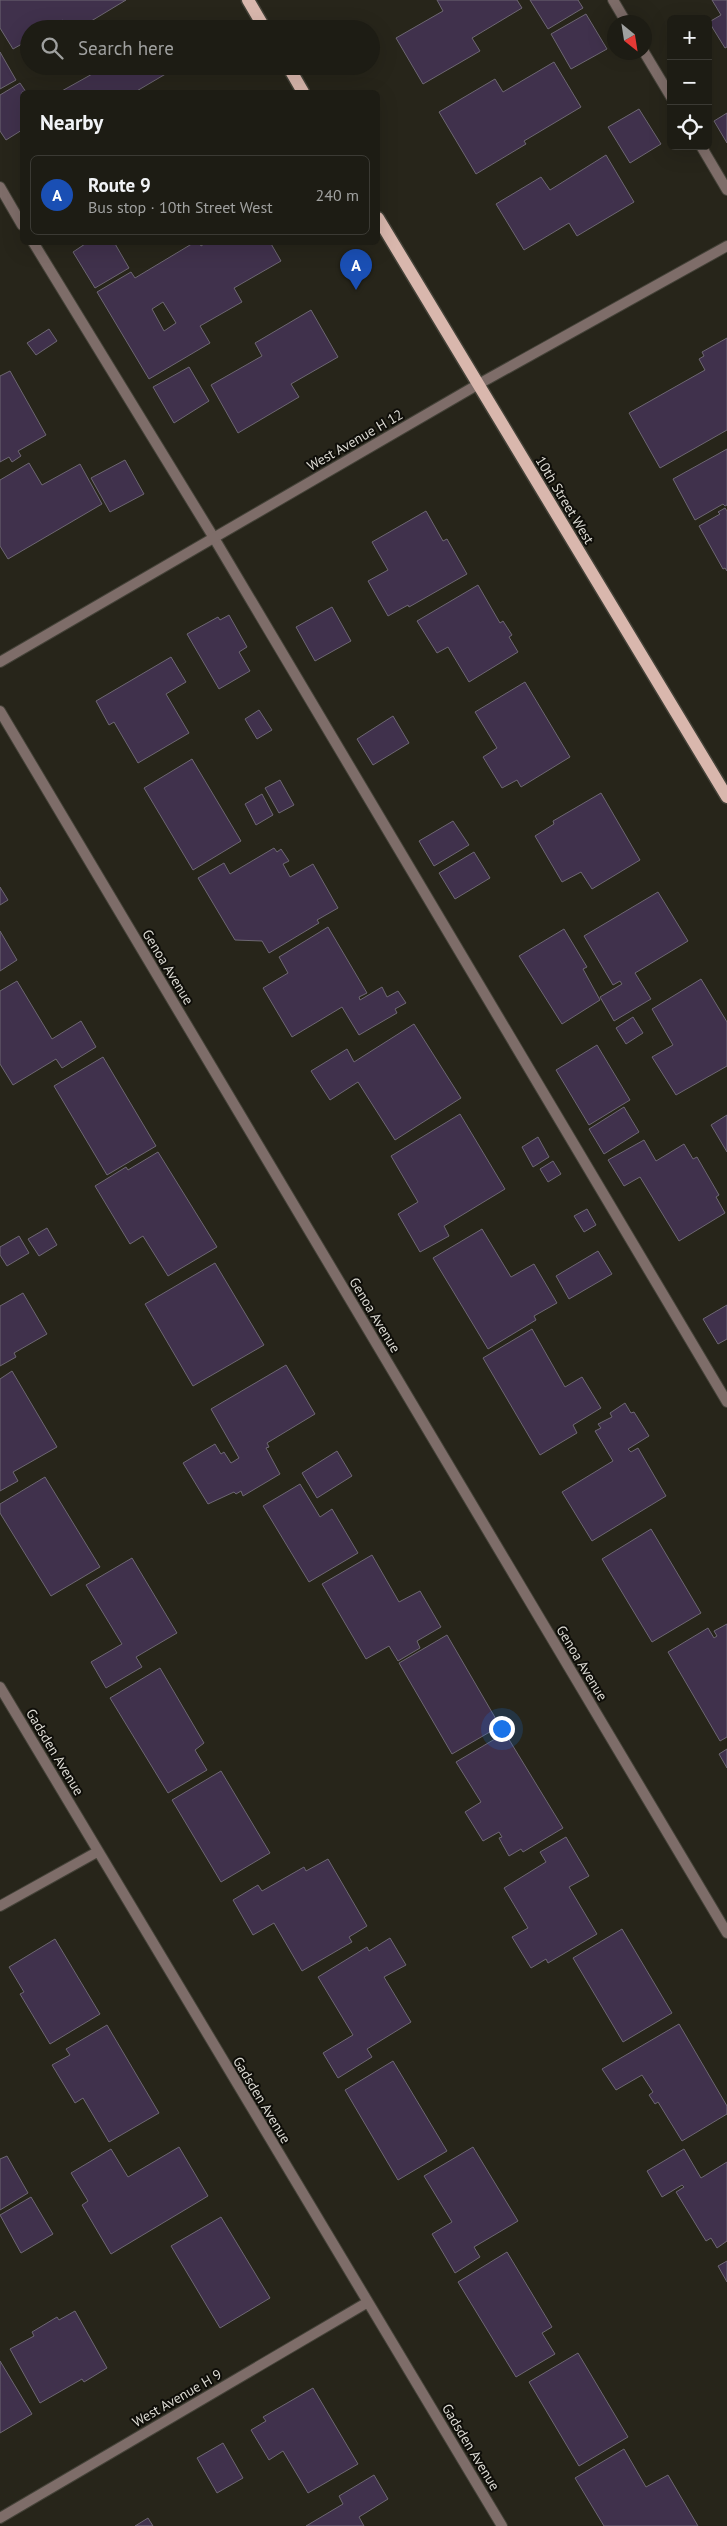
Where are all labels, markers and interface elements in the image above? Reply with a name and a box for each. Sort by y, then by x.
north arrow [607,15,652,60]
map controls [667,15,712,150]
button: + [667,15,712,60]
search box [20,20,380,75]
icon: search [38,34,66,62]
text: Search here [78,36,174,60]
button: − [667,60,712,105]
button: locate [667,105,712,150]
text: Nearby [40,109,103,136]
text: Route 9 [88,173,151,197]
text: A [52,185,62,205]
text: 240 m [316,185,359,205]
text: Bus stop · 10th Street West [88,197,273,217]
pin: A [340,249,372,290]
street label: West Avenue H 12 [304,405,406,475]
street label: 10th Street West [532,453,598,547]
street label: Genoa Avenue [138,926,198,1008]
street label: Genoa Avenue [345,1274,405,1356]
street label: Genoa Avenue [552,1622,612,1704]
street label: Gadsden Avenue [22,1705,88,1799]
your location [489,1716,515,1742]
street label: Gadsden Avenue [229,2053,295,2147]
street label: West Avenue H 9 [129,2365,225,2431]
street label: Gadsden Avenue [438,2400,504,2494]

